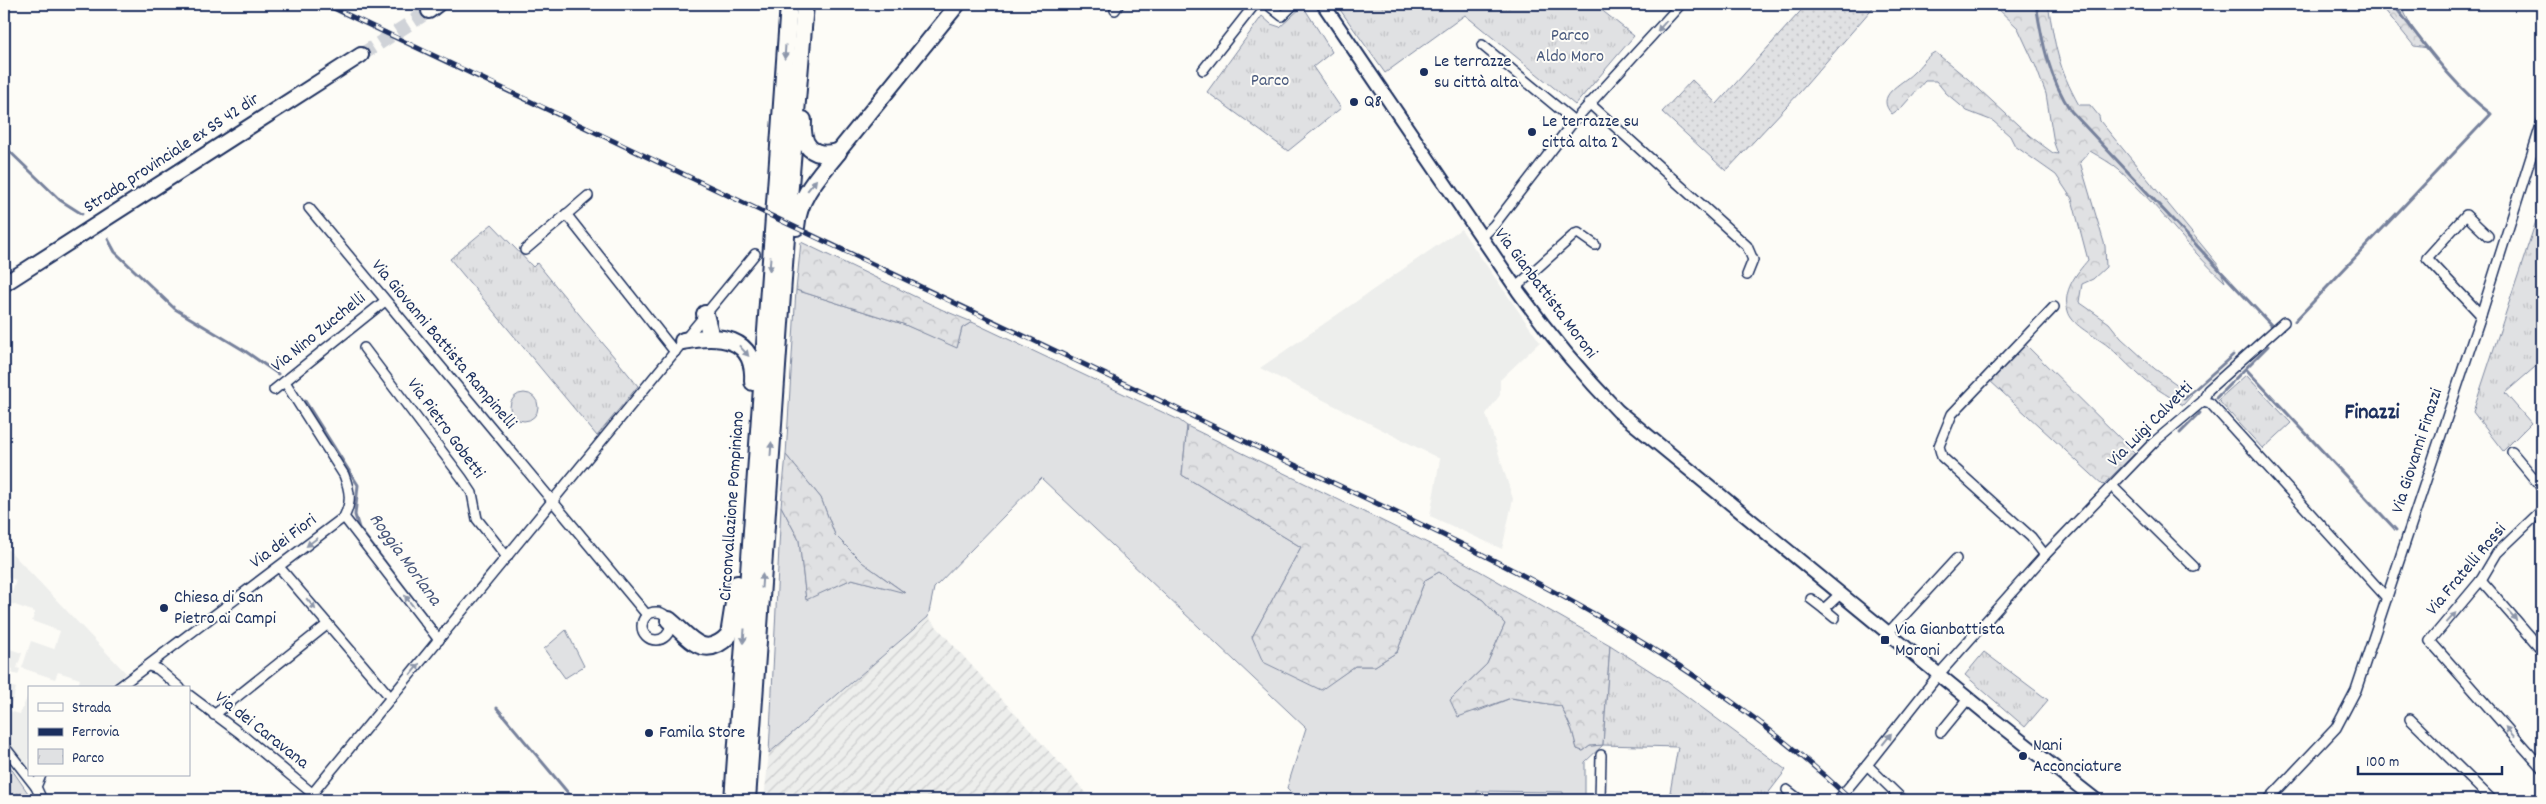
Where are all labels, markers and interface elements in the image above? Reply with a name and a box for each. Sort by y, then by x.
one-way arrow [1656,20,1667,33]
park label: Parco Aldo Moro [1536,24,1604,70]
one-way arrow [781,45,789,61]
place label: Le terrazze su città alta [1434,50,1519,96]
marker: Le terrazze su città alta [1418,66,1430,78]
park label: Parco [1251,69,1289,94]
street label: Strada provinciale ex SS 42 dir [79,88,265,220]
place label: Q8 [1364,90,1382,115]
marker: Q8 [1348,96,1360,108]
place label: Le terrazze su città alta 2 [1542,110,1639,156]
marker: Le terrazze su città alta 2 [1526,126,1538,138]
one-way arrow [806,179,817,192]
street label: Via Gianbattista Moroni [1487,223,1603,365]
street label: Via Giovanni Battista Rampinelli [364,255,522,435]
one-way arrow [765,256,773,272]
street label: Via Nino Zucchelli [266,287,372,379]
one-way arrow [739,345,750,358]
street label: Via Pietro Gobetti [400,374,490,484]
street label: Via Luigi Calvetti [2103,377,2199,473]
street label: Via Giovanni Finazzi [2386,385,2450,517]
district label: Finazzi [2344,398,2400,429]
street label: Circonvallazione Pompiniano [714,410,752,602]
one-way arrow [767,440,775,456]
water label: Roggia Morlana [361,508,448,613]
street label: Via dei Fiori [245,509,323,575]
street label: Via Fratelli Rossi [2421,519,2513,621]
one-way arrow [305,537,319,547]
one-way arrow [759,572,767,588]
place label: Chiesa di San Pietro ai Campi [174,586,276,632]
one-way arrow [403,595,414,608]
one-way arrow [305,597,316,610]
marker: Chiesa di San Pietro ai Campi [158,602,170,614]
one-way arrow [2506,609,2517,622]
one-way arrow [2445,611,2456,624]
place label: Via Gianbattista Moroni [1895,618,2005,664]
one-way arrow [740,628,748,644]
marker: Via Gianbattista Moroni [1879,634,1891,646]
one-way arrow [409,663,420,676]
legend [28,686,190,776]
street label: Via dei Caravana [209,686,314,776]
text: Strada [72,698,112,720]
place label: Famila Store [659,721,745,746]
text: Ferrovia [72,722,120,744]
one-way arrow [2504,725,2515,738]
marker: Famila Store [643,727,655,739]
one-way arrow [1882,733,1893,746]
place label: Nani Acconciature [2033,734,2122,780]
scale bar [2358,744,2502,776]
text: Parco [72,748,104,770]
marker: Nani Acconciature [2017,750,2029,762]
text: 100 m [2366,752,2399,774]

